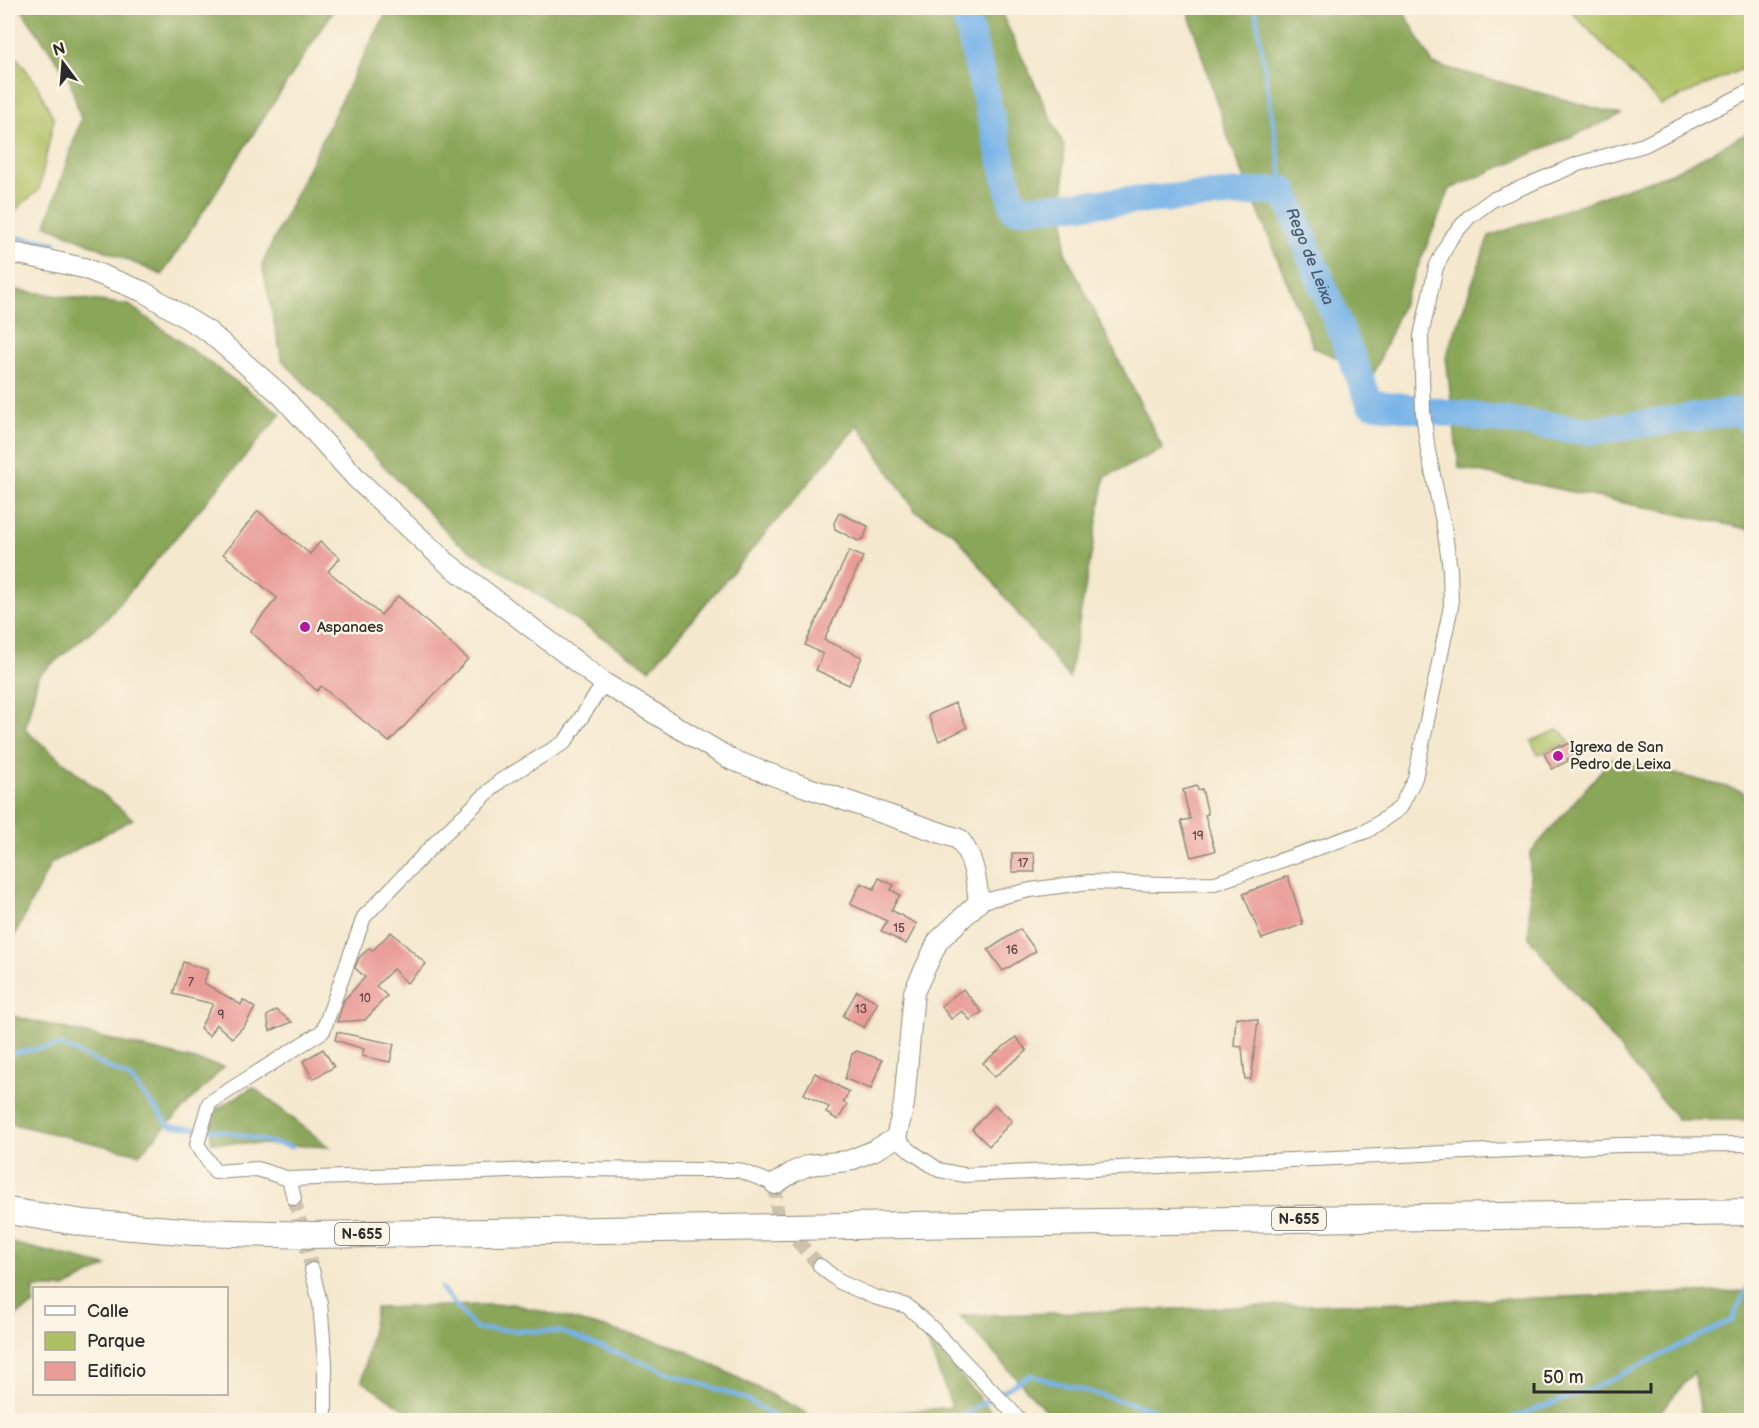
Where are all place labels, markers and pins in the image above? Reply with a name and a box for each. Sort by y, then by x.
place label: Aspanaes [317,618,384,637]
marker: Aspanaes [298,620,312,634]
place label: Igrexa de San Pedro de Leixa [1570,738,1671,774]
marker: Igrexa de San Pedro de Leixa [1551,749,1565,763]

